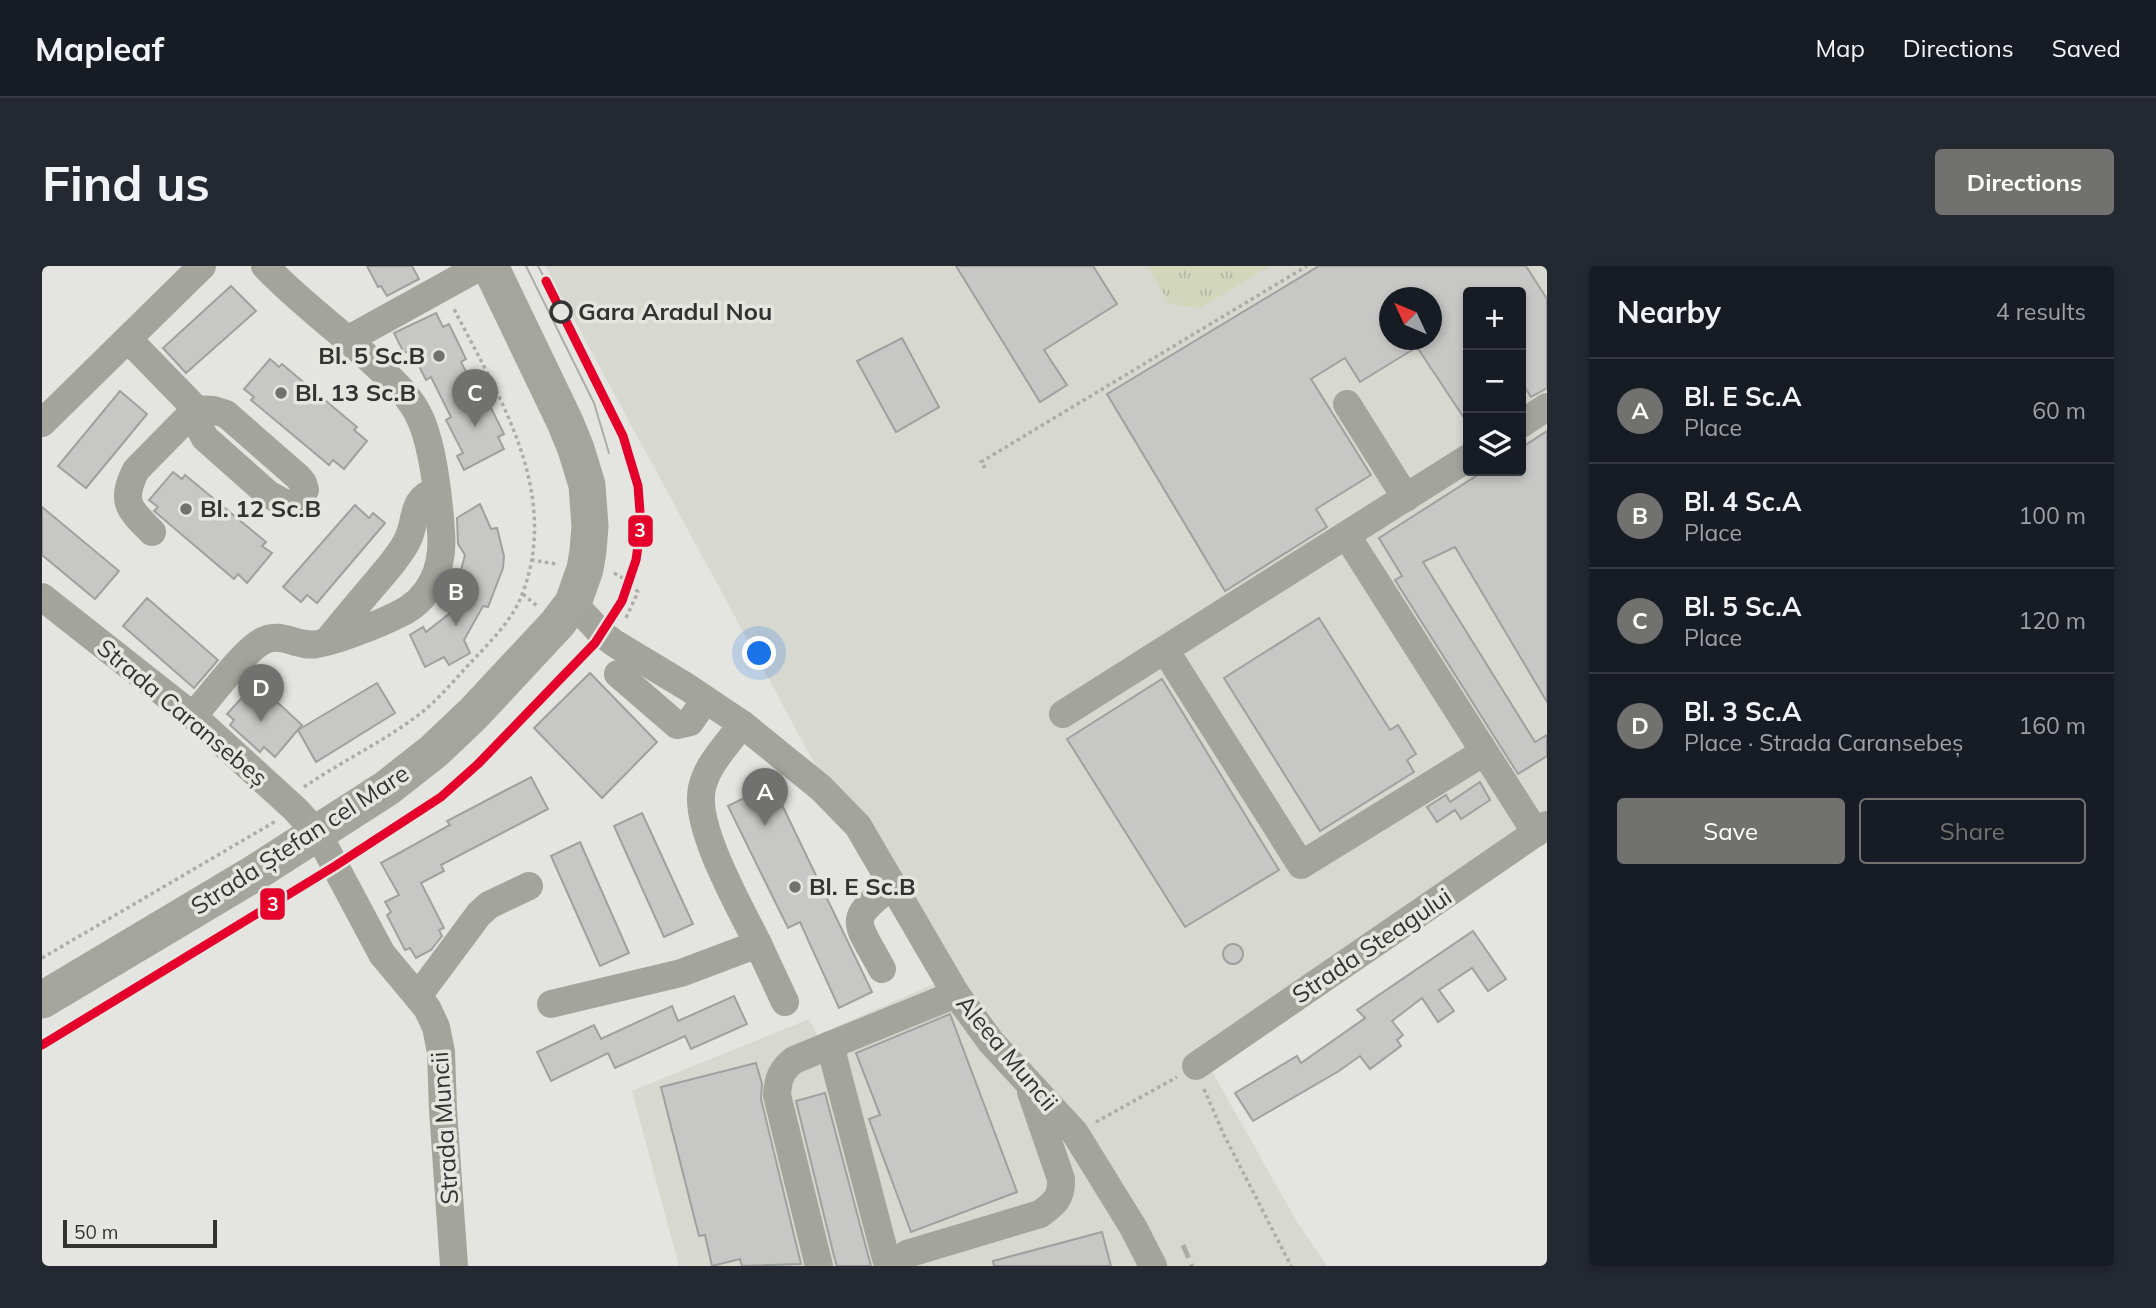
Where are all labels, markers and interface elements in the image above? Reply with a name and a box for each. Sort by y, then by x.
text: Mapleaf [35,28,164,69]
text: Map [1815,33,1865,63]
text: Directions [1903,33,2014,63]
text: Saved [2052,33,2121,63]
button: Directions [1935,149,2114,215]
text: Find us [42,152,210,213]
north arrow [1379,287,1442,350]
map controls [1463,287,1526,476]
button: + [1463,287,1526,350]
text: Nearby [1617,293,1721,331]
place label: Gara Aradul Nou [578,296,772,326]
text: 4 results [1996,297,2086,326]
marker: Gara Aradul Nou [550,301,572,323]
place label: Bl. 5 Sc.B [318,340,425,370]
marker: Bl. 5 Sc.B [431,348,447,364]
button: − [1463,350,1526,413]
pin: C [452,369,498,427]
place label: Bl. 13 Sc.B [295,377,416,407]
text: Bl. E Sc.A [1684,380,1802,413]
marker: Bl. 13 Sc.B [273,385,289,401]
text: A [1631,396,1649,425]
text: 60 m [2032,396,2086,425]
button: layers [1463,413,1526,476]
text: Place [1684,413,1742,442]
text: Bl. 4 Sc.A [1684,485,1802,518]
place label: Bl. 12 Sc.B [200,493,321,523]
marker: Bl. 12 Sc.B [178,501,194,517]
text: B [1632,501,1648,530]
text: 100 m [2018,501,2086,530]
line badge: 3 [627,514,654,548]
text: 3 [634,518,646,542]
text: Place [1684,518,1742,547]
pin: B [433,568,479,626]
text: Bl. 5 Sc.A [1684,590,1802,623]
text: C [1632,606,1648,635]
text: 120 m [2018,606,2086,635]
text: Place [1684,623,1742,652]
street label: Strada Caransebeș [91,632,274,793]
your location [742,636,776,670]
pin: D [238,664,284,722]
text: Bl. 3 Sc.A [1684,695,1802,728]
text: D [1631,711,1649,740]
text: 160 m [2018,711,2086,740]
text: Place · Strada Caransebeș [1684,728,1964,757]
street label: Strada Ștefan cel Mare [185,758,415,922]
pin: A [742,768,788,826]
button: Save [1617,798,1845,864]
button: Share [1859,798,2086,864]
place label: Bl. E Sc.B [809,871,916,901]
marker: Bl. E Sc.B [787,879,803,895]
street label: Strada Steagului [1286,881,1457,1010]
line badge: 3 [259,887,286,921]
text: 3 [267,892,279,916]
street label: Aleea Muncii [951,988,1065,1116]
street label: Strada Muncii [424,1051,464,1206]
scale bar [63,1217,217,1249]
text: 50 m [74,1220,118,1244]

